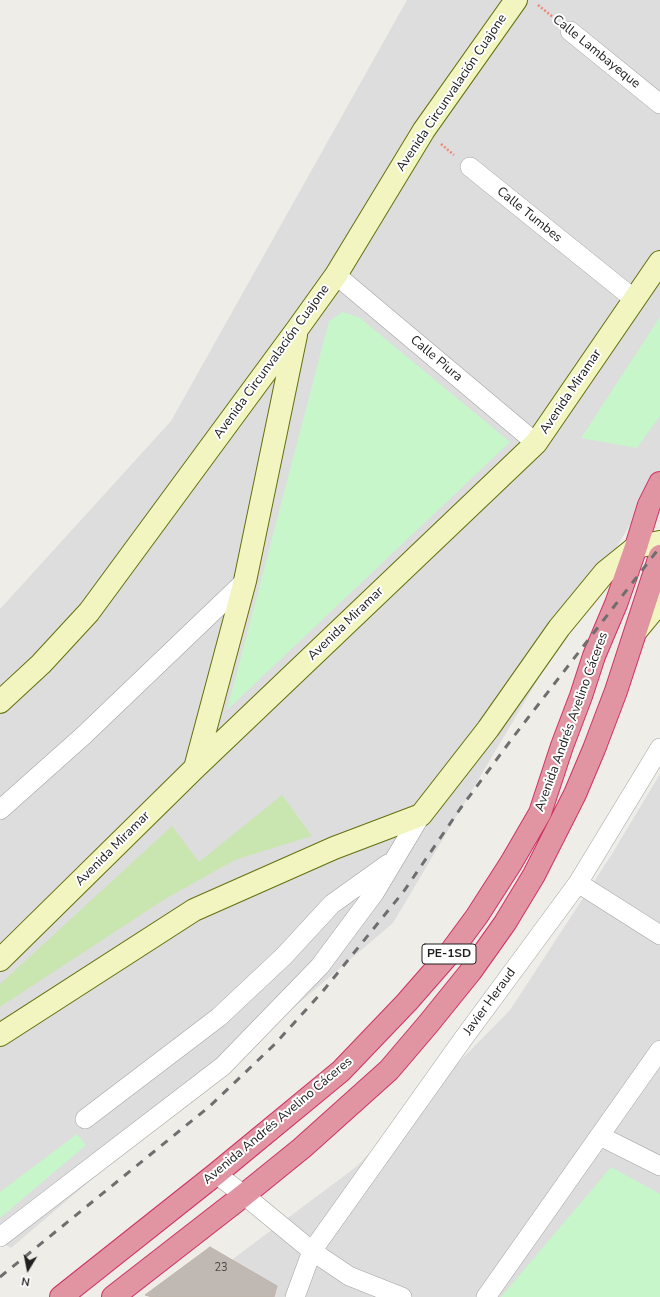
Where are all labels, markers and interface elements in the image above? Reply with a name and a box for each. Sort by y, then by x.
street label: Avenida Circunvalación Cuajone [393,11,511,175]
street label: Calle Lambayeque [549,12,643,92]
street label: Calle Tumbes [493,184,565,246]
street label: Avenida Circunvalación Cuajone [211,282,333,442]
street label: Calle Piura [407,333,465,385]
street label: Avenida Miramar [537,347,605,437]
street label: Avenida Miramar [305,584,387,664]
street label: Avenida Andrés Avelino Cáceres [532,630,612,814]
street label: Avenida Miramar [72,808,154,890]
road number: PE-1SD [422,944,476,964]
street label: Javier Heraud [461,966,519,1038]
street label: Avenida Andrés Avelino Cáceres [200,1054,356,1188]
north arrow [8,1249,48,1289]
house number: 23 [214,1261,228,1275]
text: N [20,1273,31,1289]

